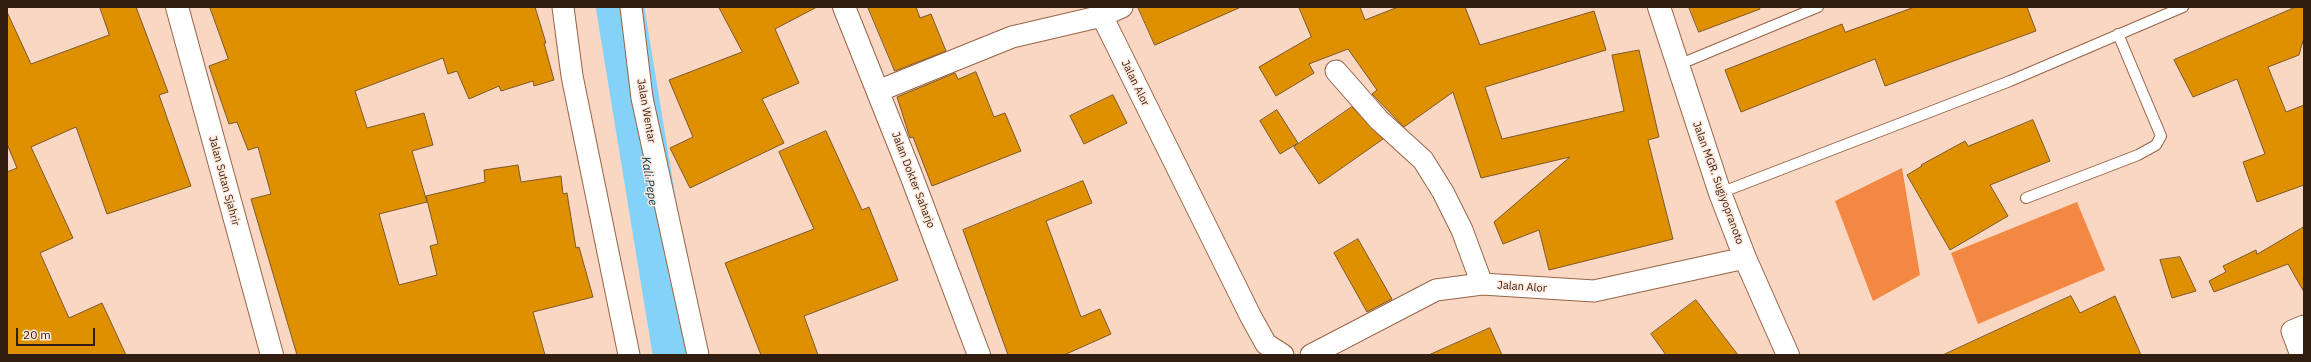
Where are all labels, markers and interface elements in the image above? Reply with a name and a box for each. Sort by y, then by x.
street label: Jalan Alor [1118,58,1152,108]
street label: Jalan Wentar [634,78,658,144]
street label: Jalan MGR. Sugiyopranoto [1690,120,1746,246]
street label: Jalan Dokter Saharjo [889,130,937,230]
street label: Jalan Sutan Sjahrir [206,135,242,227]
water label: Kali Pepe [638,156,660,206]
street label: Jalan Alor [1497,279,1547,295]
scale bar [18,320,97,346]
text: 20 m [23,327,51,342]

